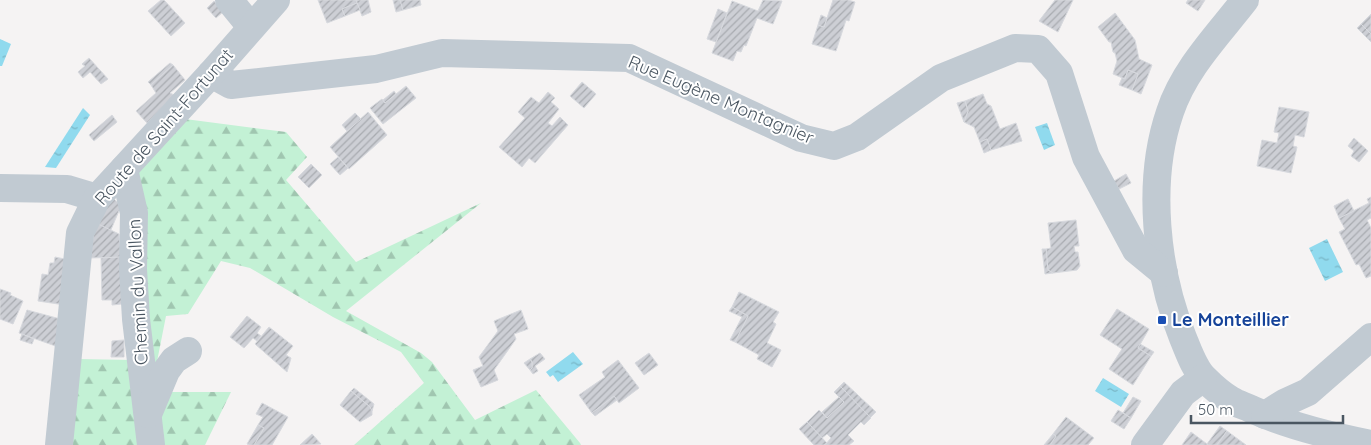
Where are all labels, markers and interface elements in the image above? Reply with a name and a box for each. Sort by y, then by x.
street label: Route de Saint-Fortunat [89,44,238,210]
street label: Rue Eugène Montagnier [625,50,818,149]
street label: Chemin du Vallon [122,218,153,366]
place label: Le Monteillier [1172,308,1289,331]
marker: Le Monteillier [1156,314,1168,326]
scale bar [1191,392,1344,424]
text: 50 m [1198,400,1233,419]

